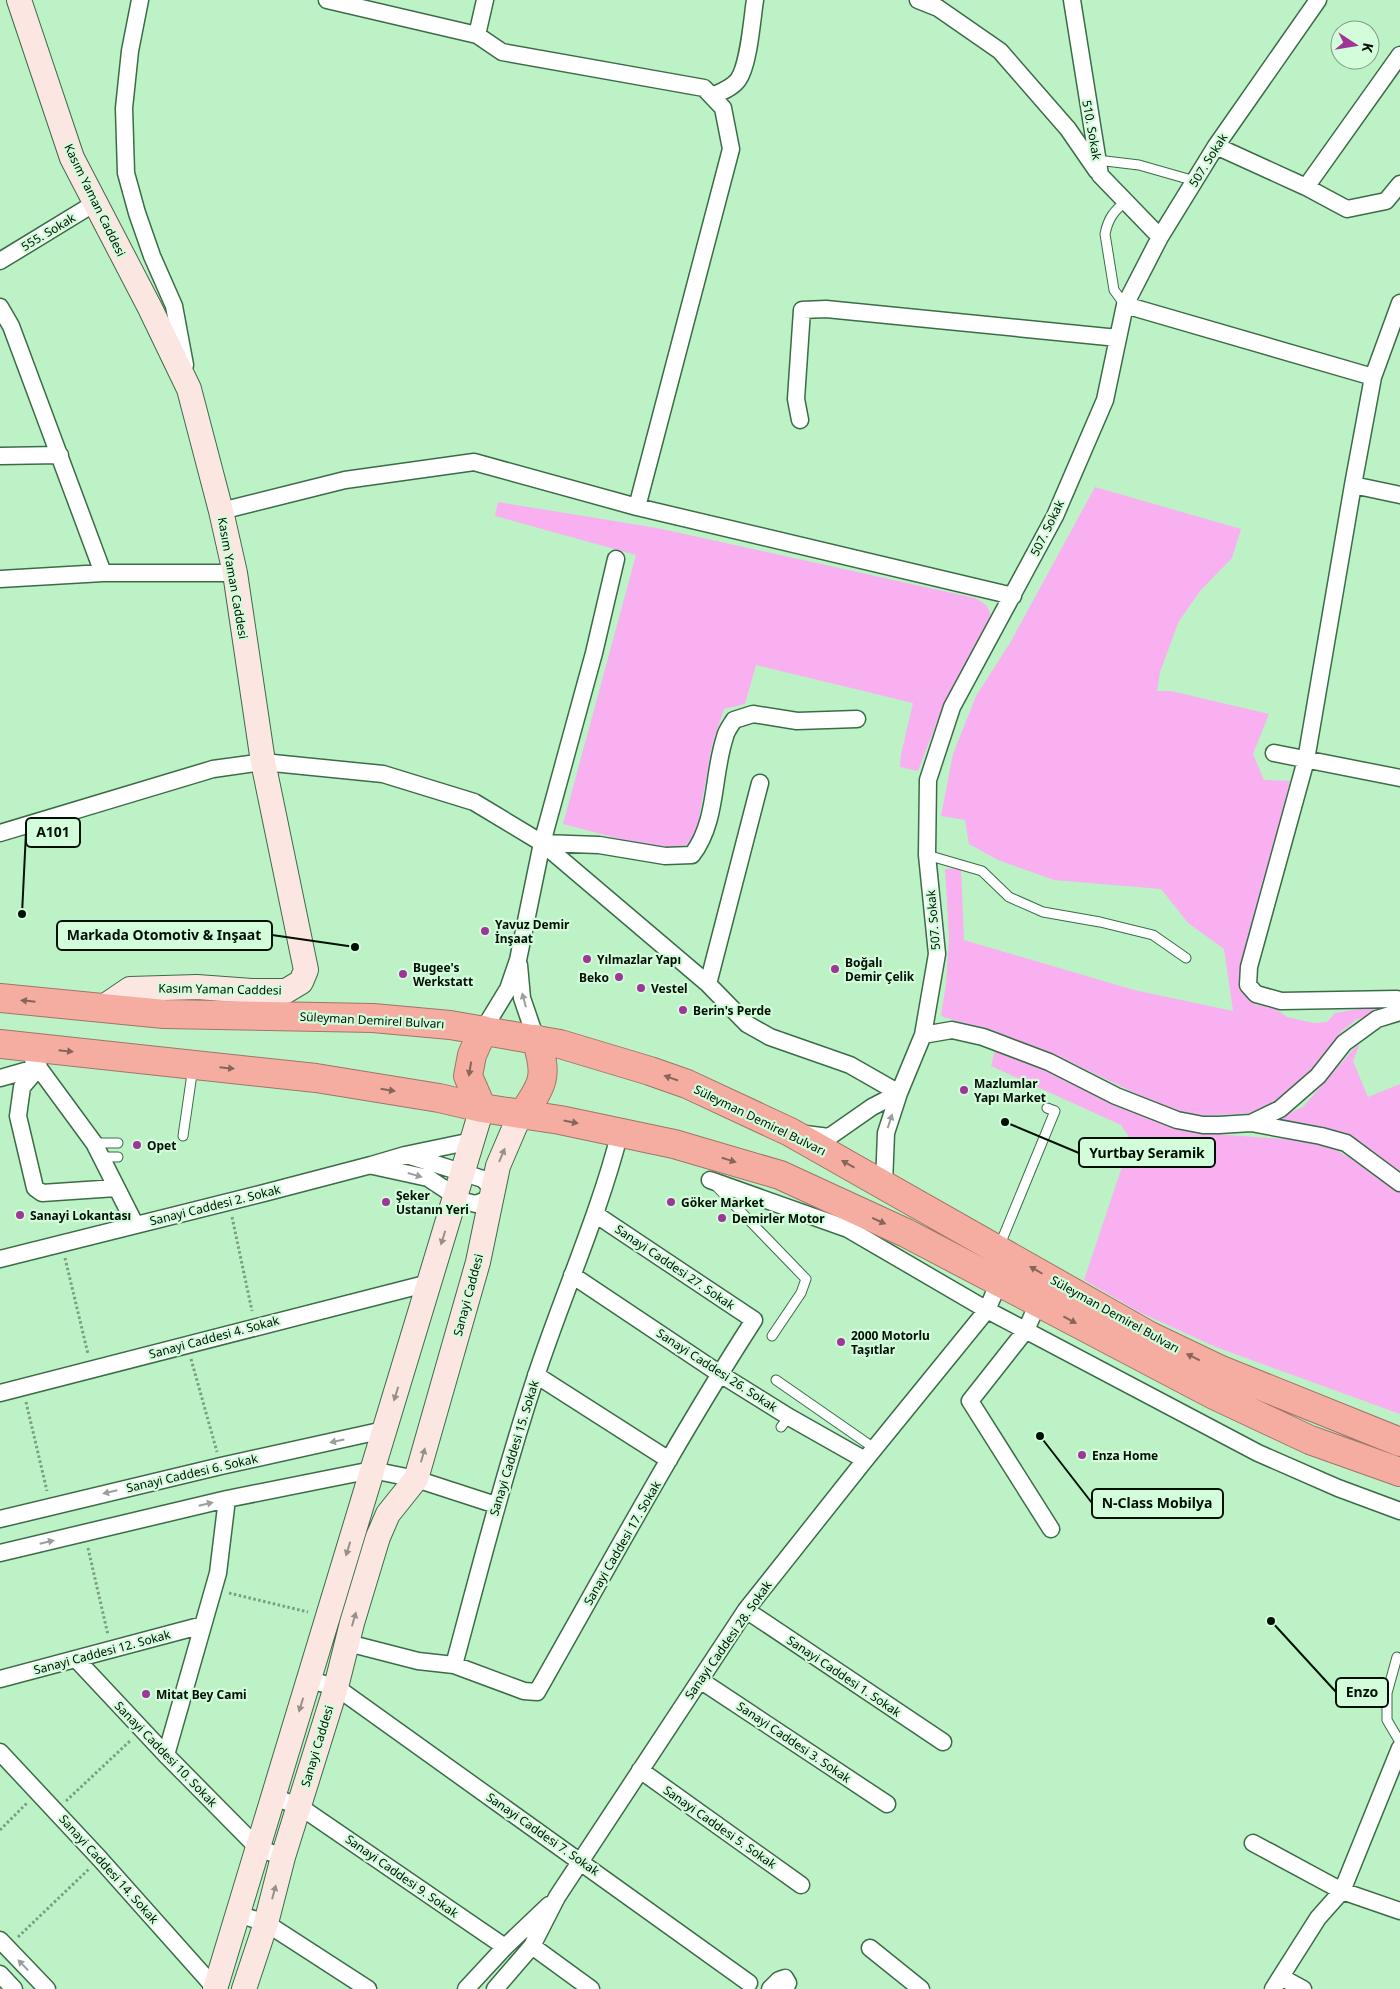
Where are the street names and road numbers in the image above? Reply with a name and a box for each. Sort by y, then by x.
street label: 510. Sokak [1078,99,1106,162]
street label: 507. Sokak [1185,129,1232,190]
street label: Kasım Yaman Caddesi [60,141,130,259]
street label: 555. Sokak [18,209,79,255]
street label: 507. Sokak [1026,497,1068,559]
street label: Kasım Yaman Caddesi [214,516,252,640]
street label: 507. Sokak [922,889,944,951]
street label: Kasım Yaman Caddesi [158,979,282,999]
street label: Süleyman Demirel Bulvarı [299,1008,445,1032]
street label: Süleyman Demirel Bulvarı [691,1081,829,1159]
street label: Sanayi Caddesi 2. Sokak [148,1180,283,1229]
street label: Sanayi Caddesi 27. Sokak [612,1221,739,1314]
street label: Sanayi Caddesi [449,1252,487,1338]
street label: Süleyman Demirel Bulvarı [1047,1271,1183,1357]
street label: Sanayi Caddesi 4. Sokak [147,1311,282,1363]
street label: Sanayi Caddesi 26. Sokak [653,1324,781,1416]
street label: Sanayi Caddesi 15. Sokak [485,1377,543,1518]
street label: Sanayi Caddesi 6. Sokak [125,1449,260,1496]
street label: Sanayi Caddesi 17. Sokak [579,1477,665,1608]
street label: Sanayi Caddesi 28. Sokak [681,1577,776,1703]
street label: Sanayi Caddesi 12. Sokak [32,1625,173,1678]
street label: Sanayi Caddesi 1. Sokak [784,1631,905,1721]
street label: Sanayi Caddesi 10. Sokak [111,1697,222,1811]
street label: Sanayi Caddesi 3. Sokak [734,1697,855,1787]
street label: Sanayi Caddesi [297,1703,337,1789]
street label: Sanayi Caddesi 5. Sokak [660,1782,780,1873]
street label: Sanayi Caddesi 7. Sokak [483,1789,603,1880]
street label: Sanayi Caddesi 14. Sokak [55,1811,163,1928]
street label: Sanayi Caddesi 9. Sokak [342,1831,462,1922]

